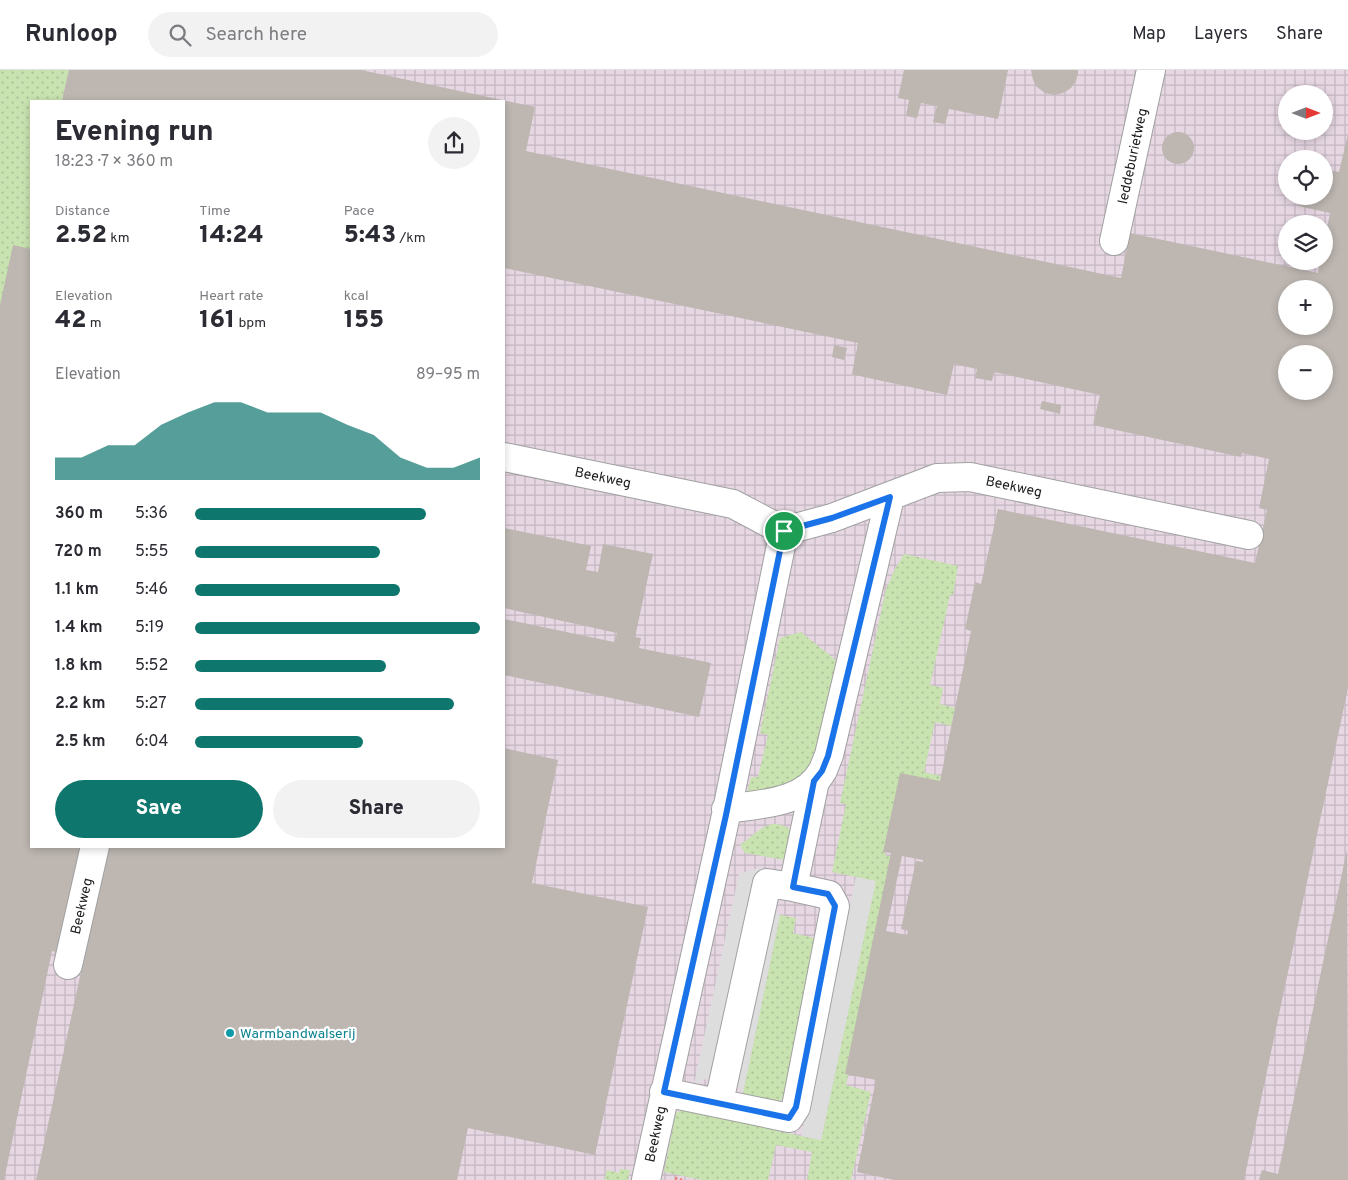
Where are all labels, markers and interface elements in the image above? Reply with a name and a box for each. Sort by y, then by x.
search box [148,12,498,57]
text: Runloop [25,20,118,50]
icon: search [166,21,194,49]
text: Search here [206,23,307,47]
text: Map [1132,23,1166,46]
text: Layers [1194,23,1248,46]
text: Share [1276,23,1323,46]
north arrow [1278,85,1332,140]
map controls [1278,85,1333,400]
street label: leddeburietweg [1115,107,1152,206]
text: Evening run [55,115,214,151]
button: share [428,117,480,169]
button: locate [1278,150,1333,205]
text: 18:23 · 7 × 360 m [55,152,173,172]
text: Distance [55,203,110,220]
text: Time [199,203,231,220]
text: Pace [344,203,374,220]
button: layers [1278,215,1333,270]
text: 2.52 [55,220,107,252]
text: 14:24 [199,220,264,252]
text: 5:43 [344,220,396,252]
text: km [107,230,130,247]
text: /km [396,230,426,247]
button: + [1278,280,1333,335]
text: Elevation [55,288,113,305]
text: Heart rate [199,288,263,305]
text: kcal [344,288,369,305]
text: 42 [55,305,87,337]
text: 161 [199,305,235,337]
text: 155 [344,305,384,337]
text: m [87,315,102,332]
text: bpm [235,315,266,332]
button: − [1278,345,1333,400]
text: Elevation [55,365,121,385]
text: 89–95 m [416,365,480,385]
street label: Beekweg [573,464,633,493]
street label: Beekweg [984,473,1044,502]
text: 360 m [55,504,103,524]
text: 5:36 [135,504,168,524]
pin [763,510,805,552]
icon: arrive [770,517,798,545]
text: 720 m [55,542,102,562]
text: 5:55 [135,542,168,562]
text: 1.1 km [55,580,99,600]
text: 5:46 [135,580,168,600]
text: 1.4 km [55,618,103,638]
text: 5:19 [135,618,164,638]
text: 1.8 km [55,656,102,676]
text: 5:52 [135,656,168,676]
text: 2.2 km [55,694,105,714]
text: 5:27 [135,694,167,714]
text: 2.5 km [55,732,105,752]
text: 6:04 [135,732,168,752]
button: Save [55,780,263,838]
button: Share [273,780,480,838]
street label: Beekweg [68,876,97,936]
place label: Warmbandwalserij [240,1026,356,1043]
marker: Warmbandwalserij [224,1027,236,1039]
street label: Beekweg [642,1104,671,1164]

